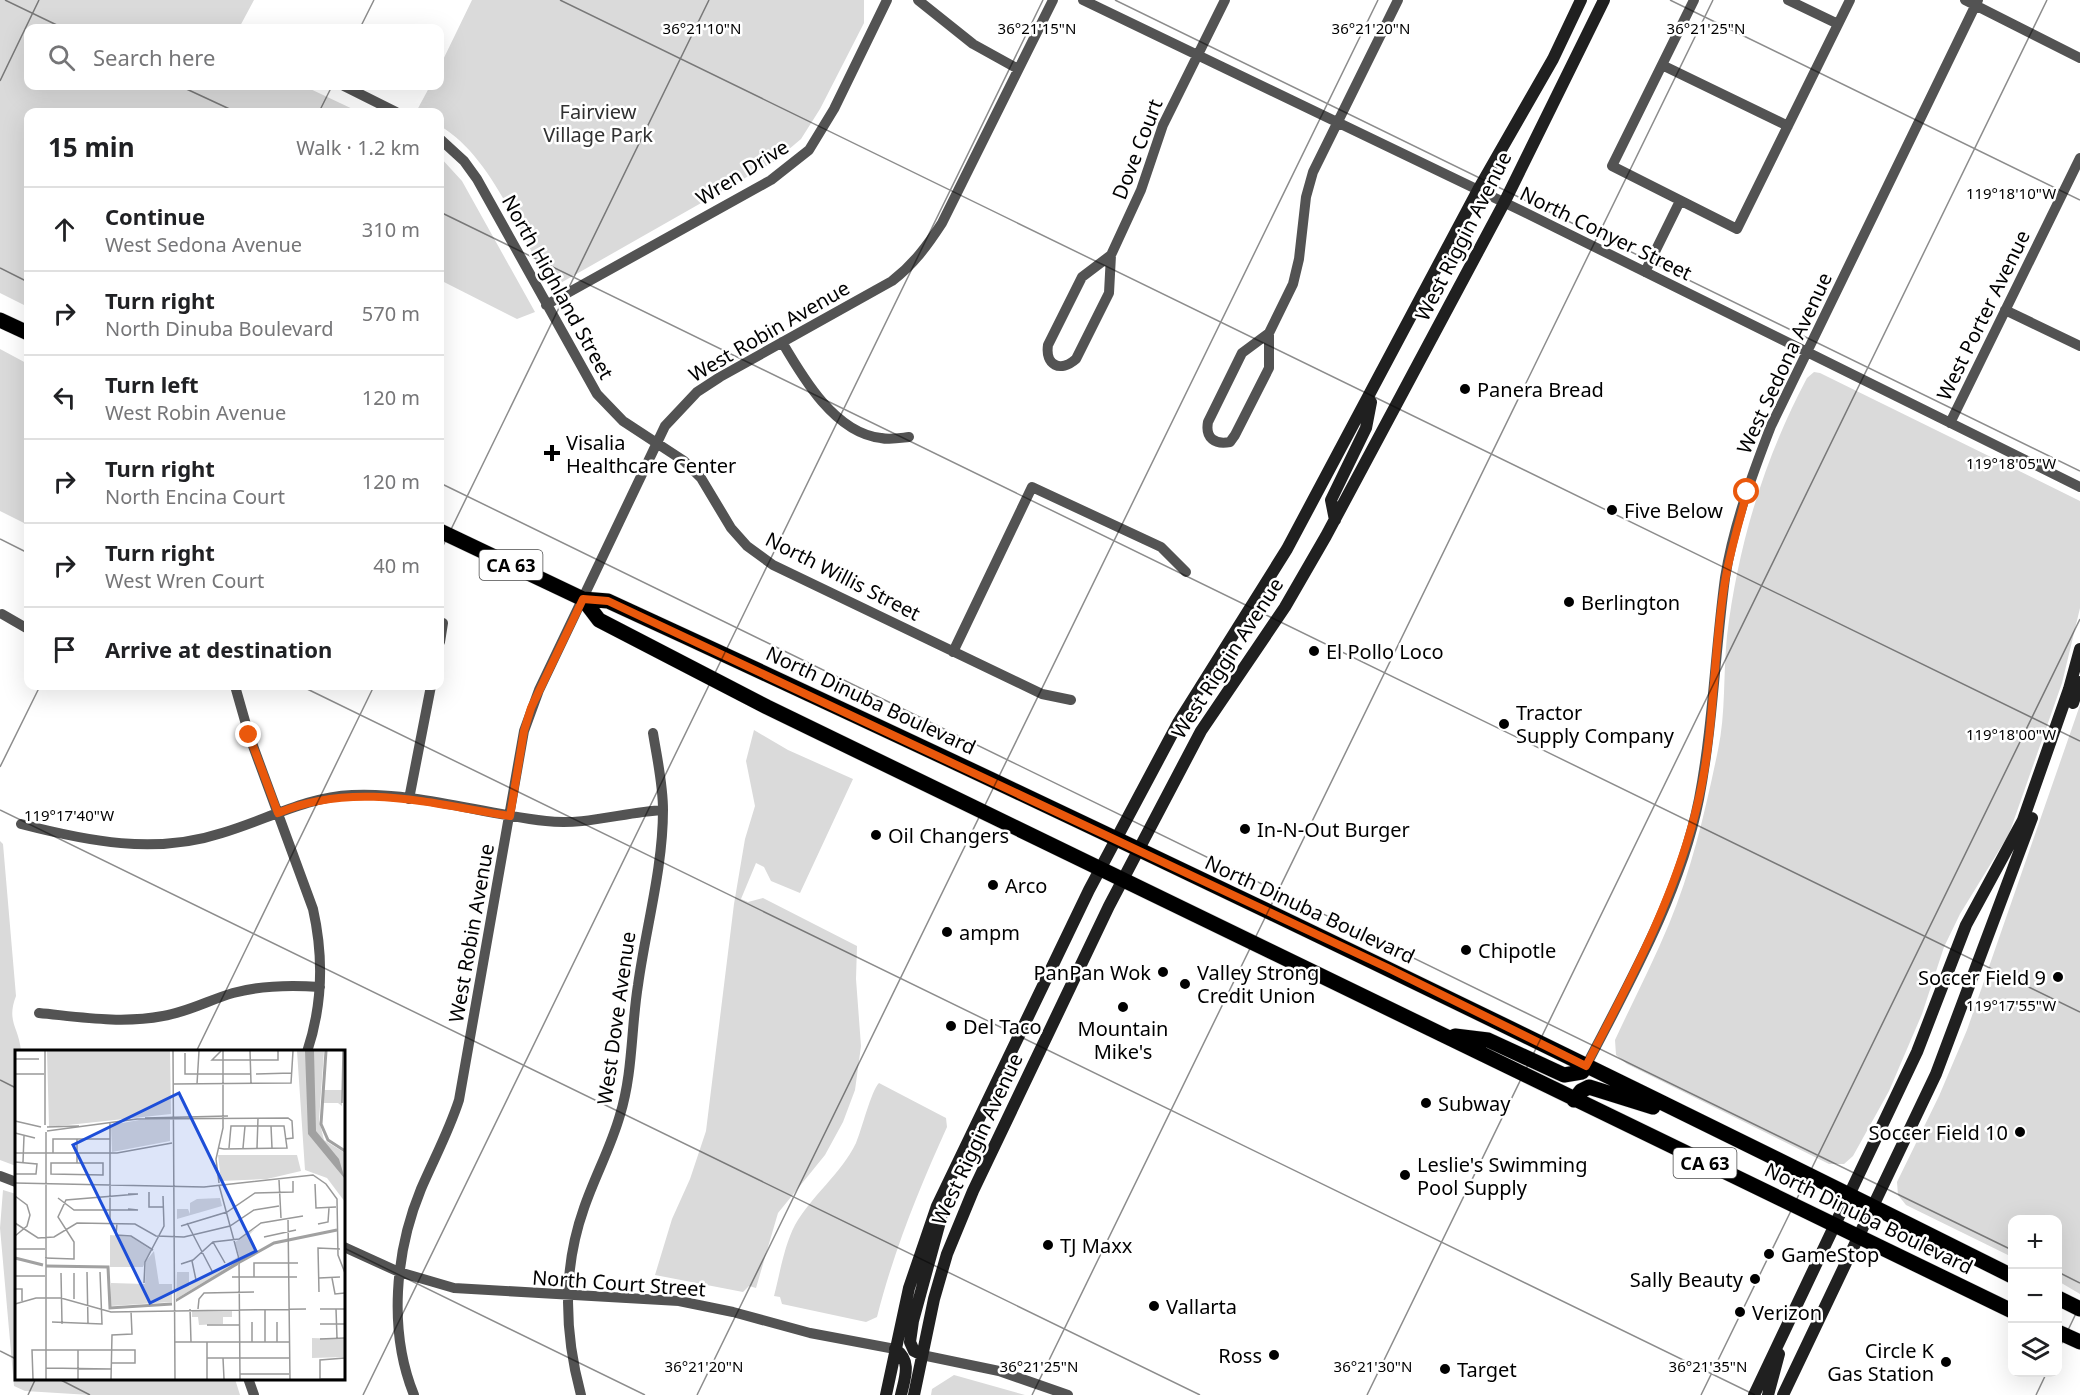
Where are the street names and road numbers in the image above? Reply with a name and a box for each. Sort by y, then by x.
street label: Dove Court [1105,95,1169,203]
street label: Wren Drive [691,133,793,211]
street label: West Riggin Avenue [1409,147,1517,325]
street label: North Conyer Street [1515,180,1697,286]
street label: North Highland Street [496,190,620,384]
street label: West Porter Avenue [1930,225,2036,405]
street label: West Sedona Avenue [1730,268,1838,458]
street label: West Robin Avenue [684,274,854,388]
street label: North Willis Street [761,525,925,627]
road number: CA 63 [480,550,542,580]
street label: West Riggin Avenue [1165,572,1289,744]
street label: North Dinuba Boulevard [762,639,980,761]
street label: West Robin Avenue [442,841,500,1025]
street label: North Dinuba Boulevard [1201,848,1419,970]
street label: West Dove Avenue [590,930,642,1106]
street label: West Riggin Avenue [925,1049,1029,1229]
road number: CA 63 [1674,1148,1736,1178]
street label: North Dinuba Boulevard [1760,1156,1978,1280]
street label: North Court Street [531,1263,707,1303]

